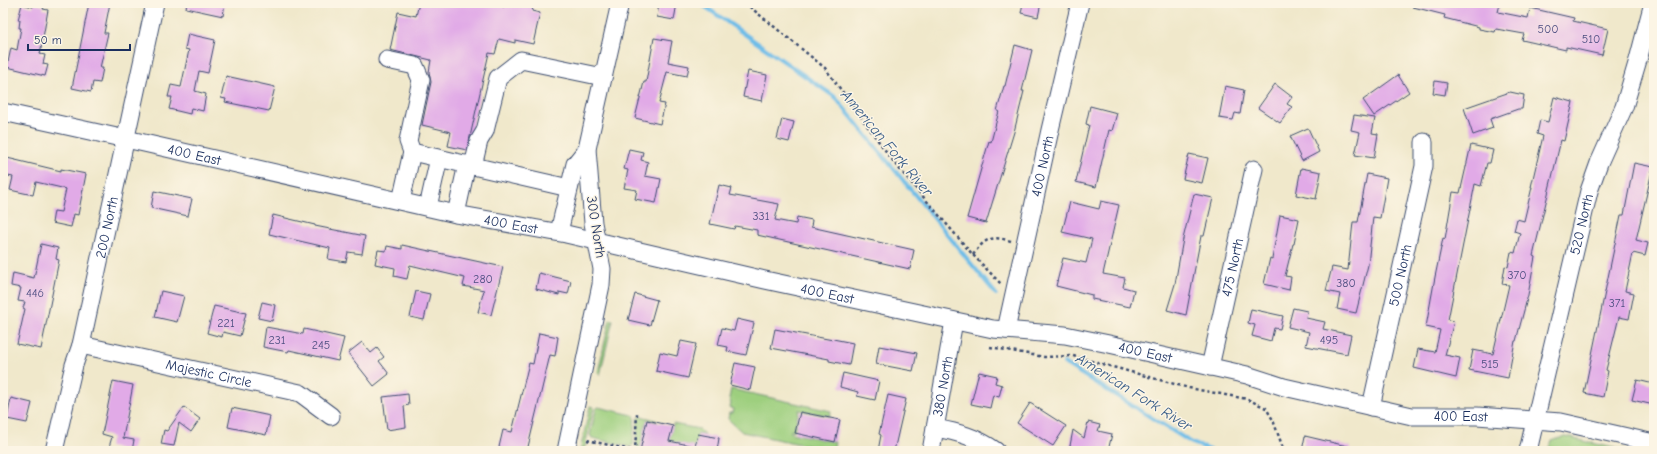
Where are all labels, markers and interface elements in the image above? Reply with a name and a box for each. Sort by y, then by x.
house number: 500 [1537,22,1559,36]
scale bar [28,26,130,52]
house number: 510 [1582,32,1600,46]
text: 50 m [34,33,62,47]
water label: American Fork River [837,85,937,201]
street label: 400 North [1027,134,1057,198]
street label: 400 East [166,140,224,169]
street label: 520 North [1566,192,1597,256]
street label: 200 North [92,195,121,260]
street label: 300 North [583,195,609,259]
house number: 331 [753,209,770,223]
street label: 400 East [483,211,540,237]
street label: 475 North [1217,237,1247,298]
street label: 500 North [1385,243,1415,308]
house number: 370 [1507,268,1527,282]
house number: 280 [473,272,493,286]
house number: 380 [1336,276,1356,290]
street label: 400 East [799,279,856,308]
house number: 446 [26,286,44,300]
house number: 371 [1609,296,1625,310]
house number: 221 [217,316,235,330]
house number: 231 [268,333,286,347]
house number: 495 [1320,333,1338,347]
house number: 245 [312,338,330,352]
street label: 400 East [1117,338,1175,367]
water label: American Fork River [1072,349,1196,435]
street label: 380 North [929,354,956,418]
street label: Majestic Circle [164,355,254,391]
house number: 515 [1481,357,1499,371]
street label: 400 East [1434,408,1489,425]

